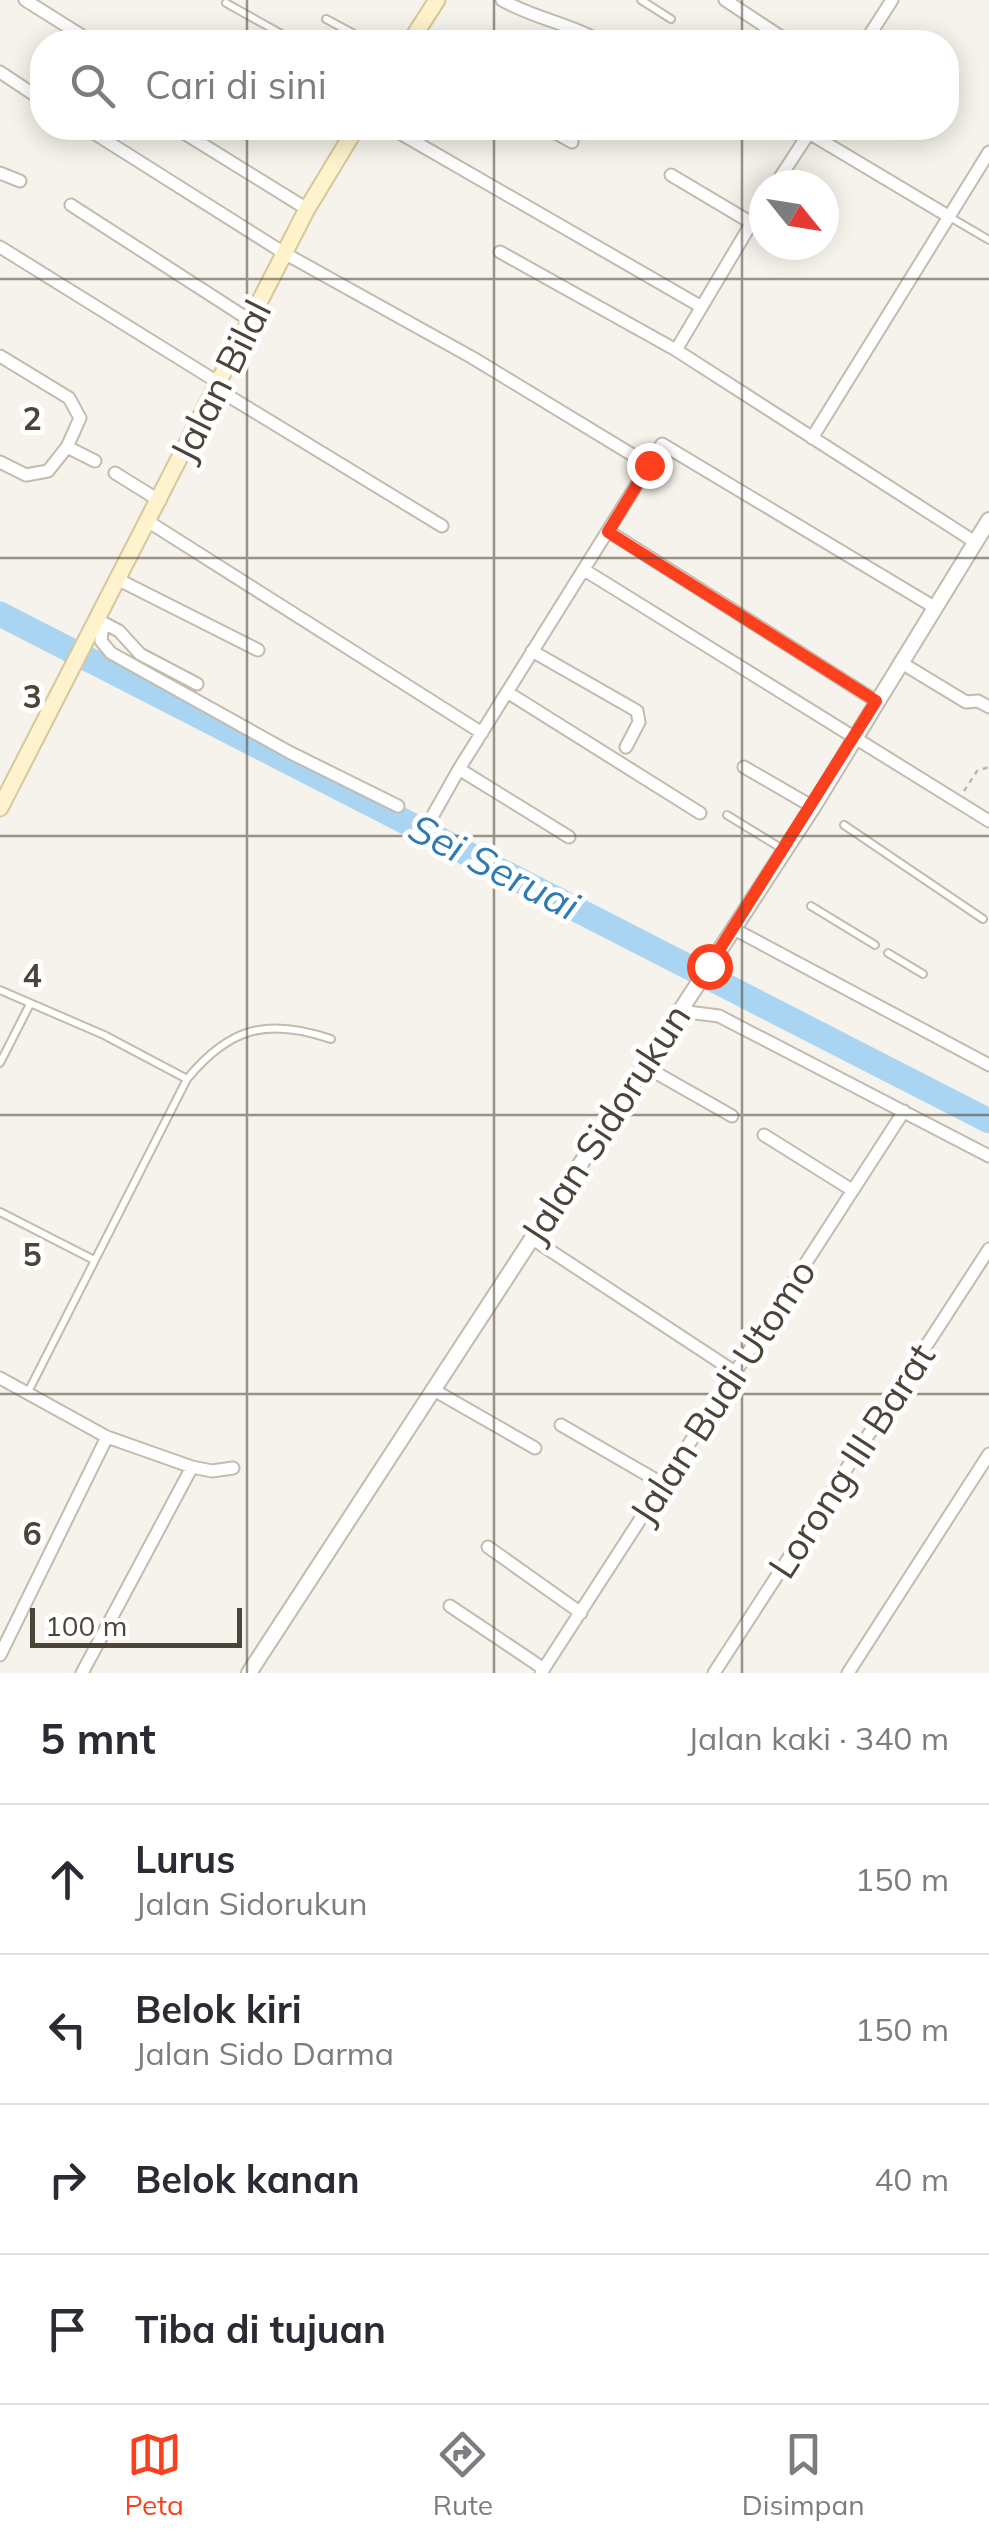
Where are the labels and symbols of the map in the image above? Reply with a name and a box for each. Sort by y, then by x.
north arrow [749,170,839,260]
street label: Jalan Bilal [159,292,281,469]
text: 2 [22,398,42,438]
route end [627,443,673,489]
text: 3 [22,676,42,716]
water label: Sei Seruai [401,802,588,930]
route start [687,944,733,990]
text: 4 [22,955,42,995]
street label: Jalan Sidorukun [510,995,700,1252]
text: 5 [22,1234,42,1274]
street label: Jalan Budi Utomo [619,1250,826,1533]
street label: Lorong III Barat [757,1334,945,1587]
text: 6 [22,1513,42,1553]
scale bar [30,1603,242,1648]

